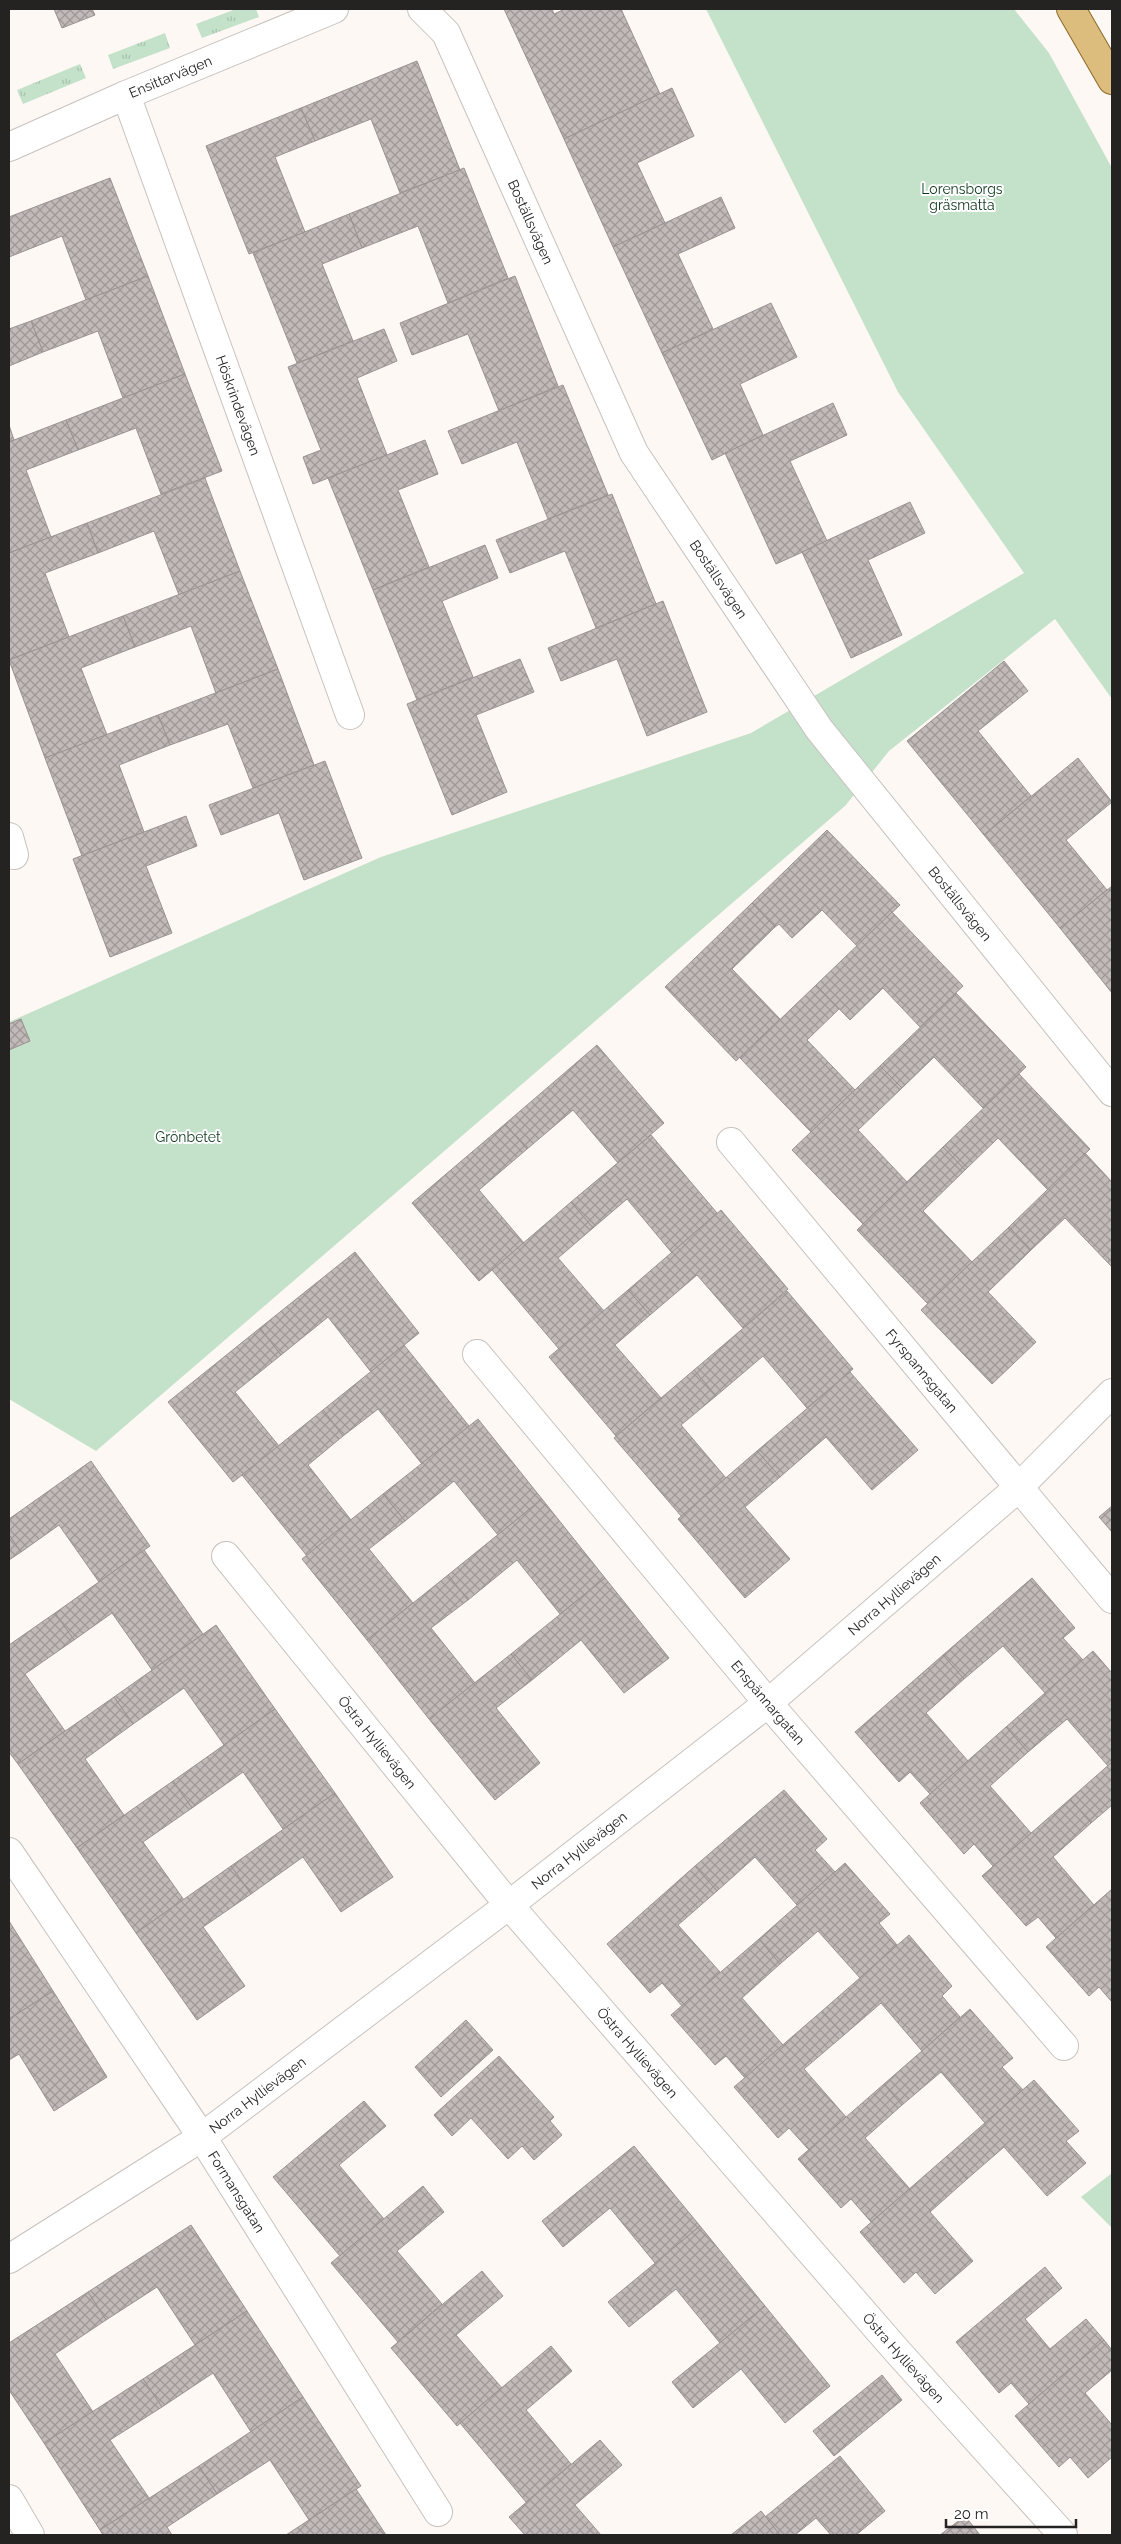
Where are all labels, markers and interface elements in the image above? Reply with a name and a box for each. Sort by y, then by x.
street label: Ensittarvägen [126,52,214,101]
street label: Boställsvägen [505,177,556,267]
park label: Lorensborgs gräsmatta [921,181,1003,213]
street label: Höskrindevägen [213,353,264,458]
street label: Boställsvägen [687,537,751,621]
street label: Boställsvägen [925,863,995,944]
park label: Grönbetet [155,1129,221,1145]
street label: Fyrspannsgatan [883,1326,961,1416]
street label: Norra Hyllievägen [845,1550,944,1639]
street label: Enspännargatan [728,1657,808,1748]
street label: Östra Hyllievägen [335,1692,420,1792]
street label: Norra Hyllievägen [528,1808,630,1893]
street label: Östra Hyllievägen [594,2003,681,2101]
street label: Norra Hyllievägen [206,2053,309,2137]
street label: Formansgatan [205,2148,268,2236]
street label: Östra Hyllievägen [860,2308,948,2406]
scale bar [946,2496,1076,2528]
text: 20 m [954,2505,989,2523]

